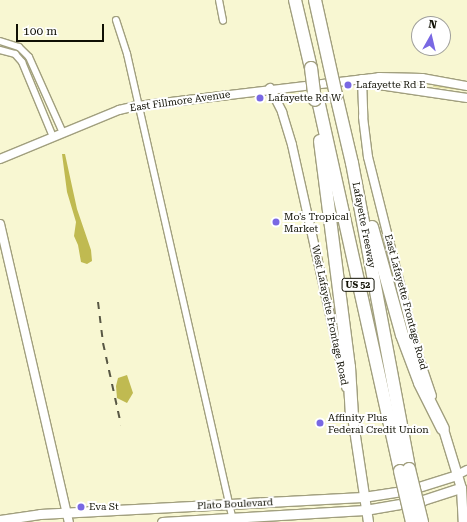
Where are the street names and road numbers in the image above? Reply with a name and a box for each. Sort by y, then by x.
street label: East Fillmore Avenue [129,88,231,114]
street label: Lafayette Freeway [350,181,378,269]
street label: East Lafayette Frontage Road [382,233,430,371]
street label: West Lafayette Frontage Road [309,244,351,386]
road number: US 52 [341,278,375,292]
street label: Plato Boulevard [197,496,273,512]

